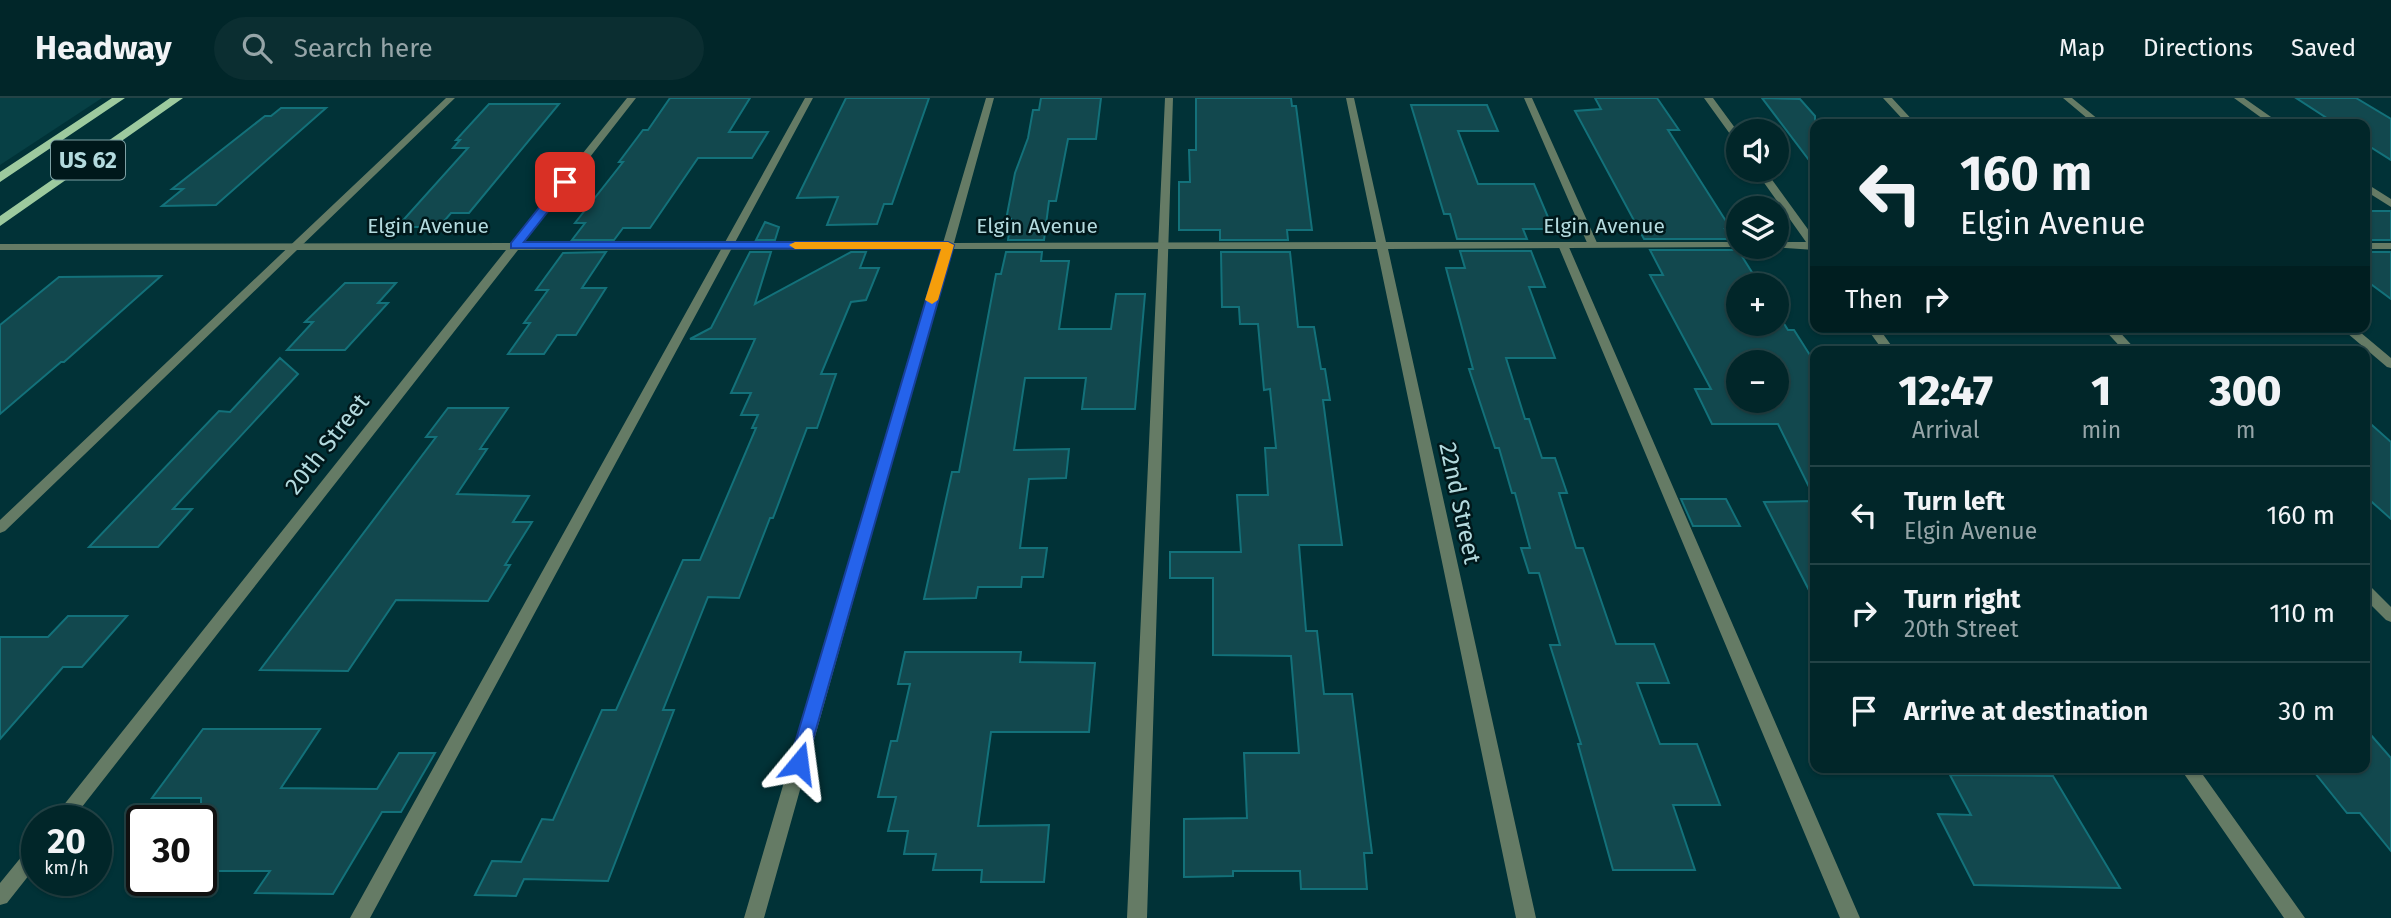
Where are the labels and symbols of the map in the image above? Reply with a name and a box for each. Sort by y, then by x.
road number: US 62 [51,141,125,180]
pin [535,152,595,212]
street label: Elgin Avenue [367,213,489,239]
street label: Elgin Avenue [976,213,1098,239]
street label: Elgin Avenue [1543,213,1665,239]
street label: 20th Street [279,388,375,500]
street label: 22nd Street [1433,440,1487,567]
position arrow [762,726,836,800]
speed limit sign: 30 [126,805,217,896]

